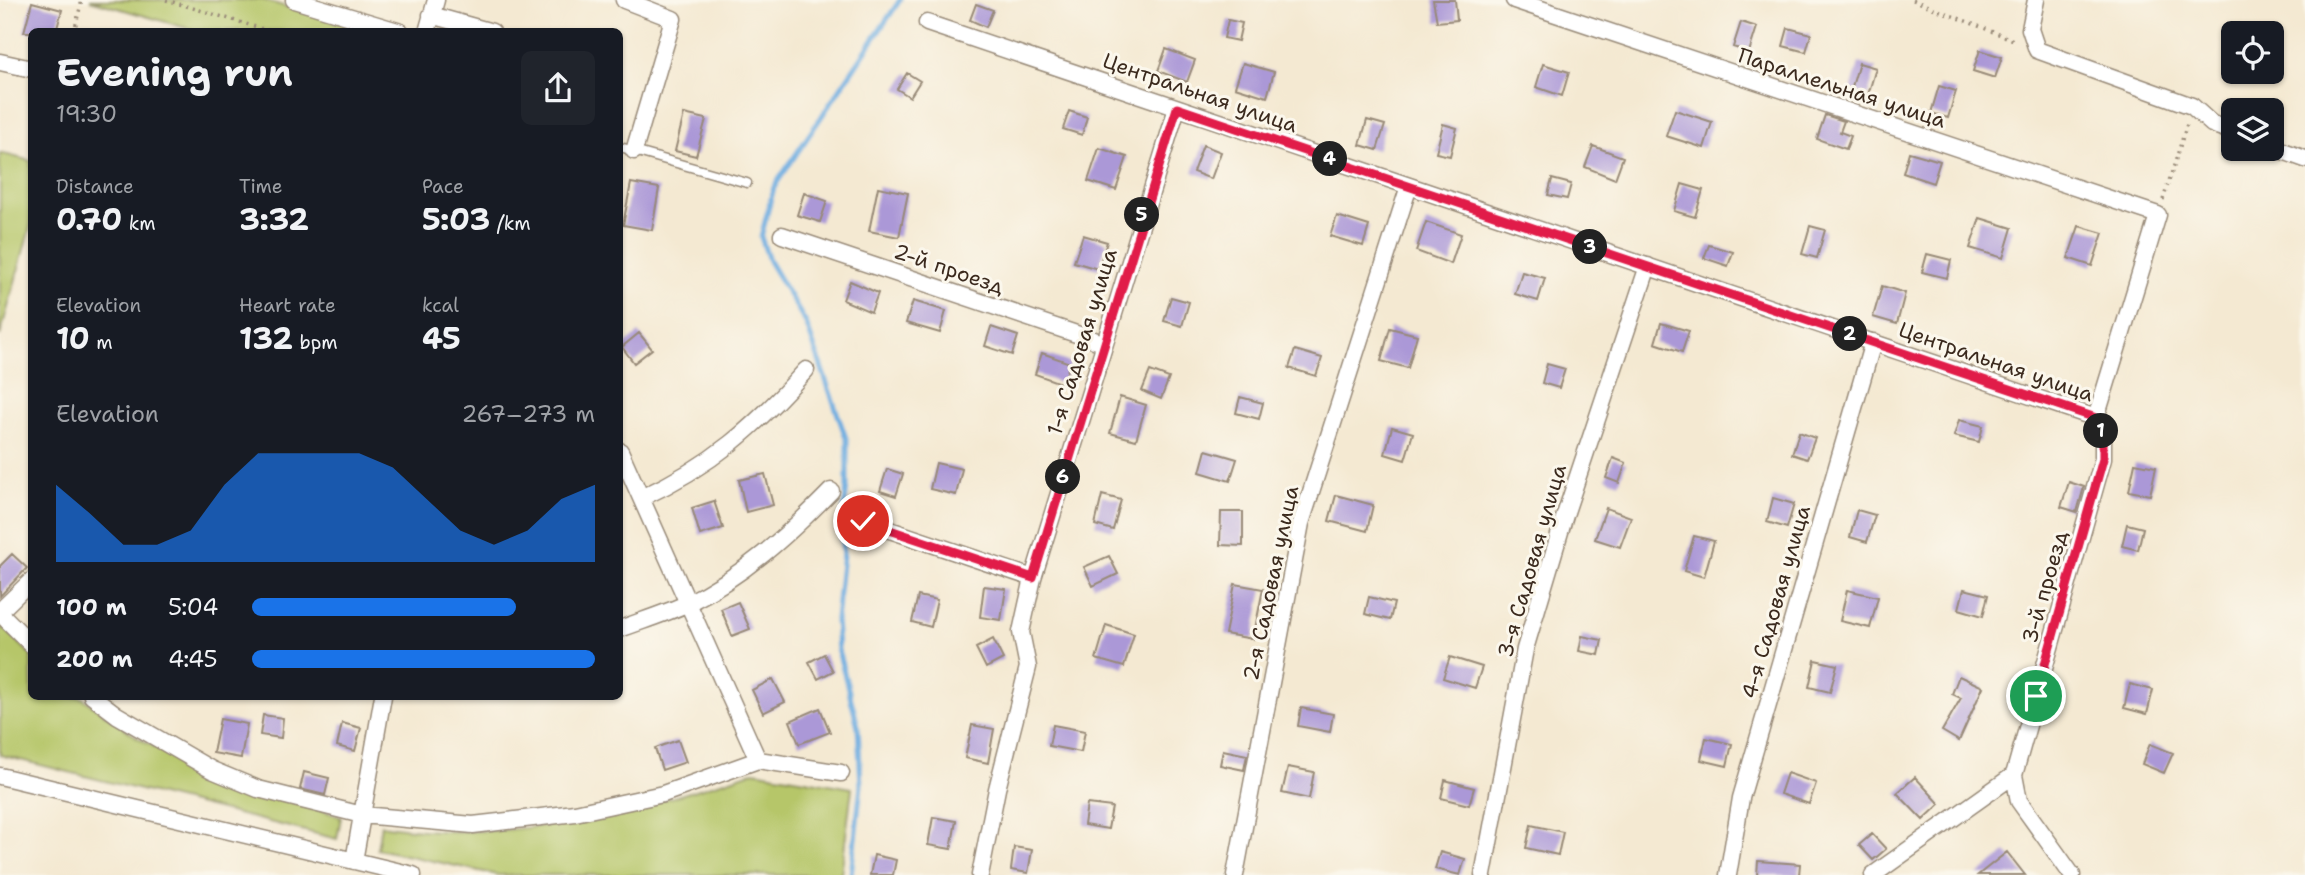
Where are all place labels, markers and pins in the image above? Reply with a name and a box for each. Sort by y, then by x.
pin: 4 [1312,142,1348,176]
pin: 5 [1124,198,1160,232]
pin: 3 [1572,230,1608,264]
pin: 2 [1832,316,1868,352]
pin: 1 [2084,414,2118,448]
pin: 6 [1046,460,1080,494]
pin [833,491,893,551]
pin [2006,666,2066,726]

